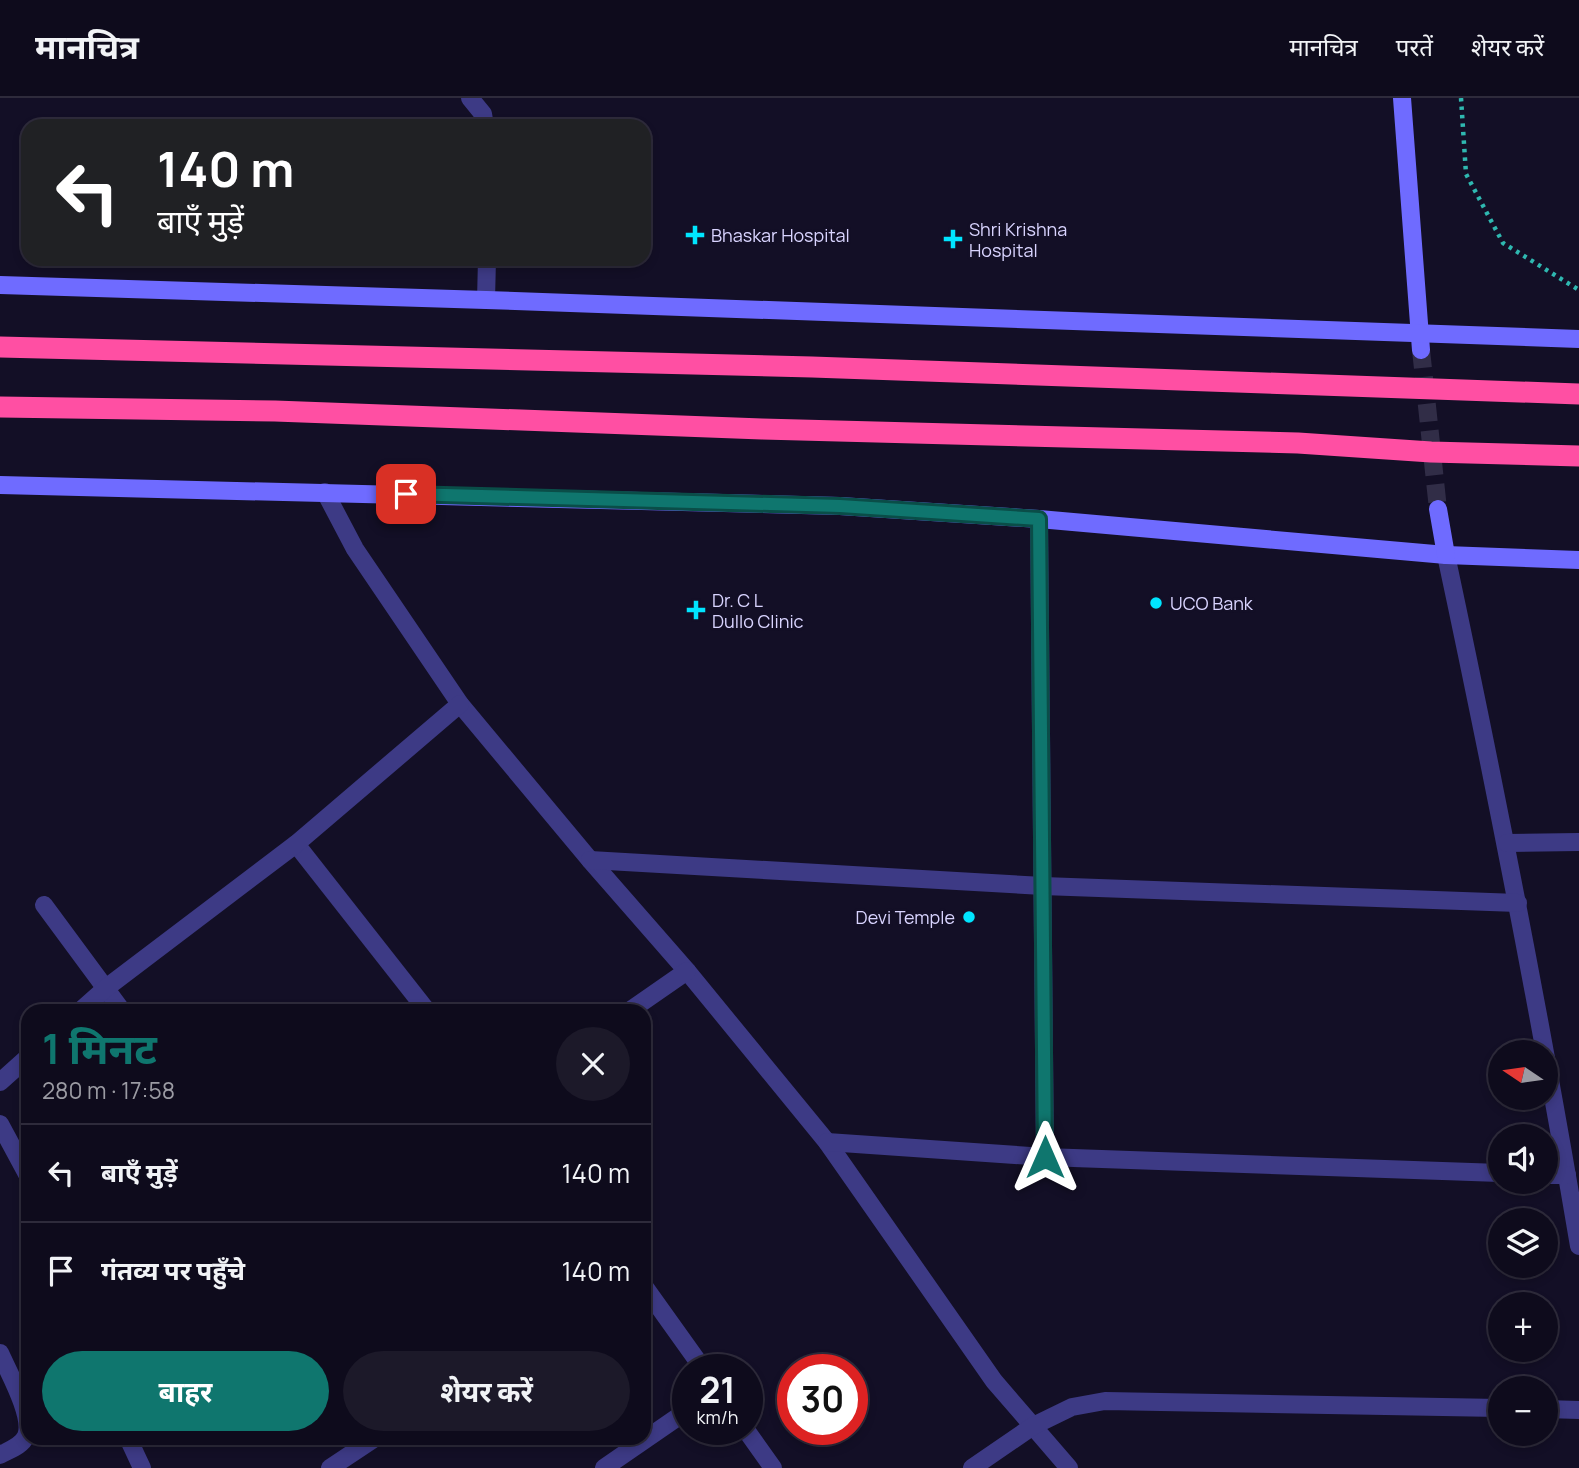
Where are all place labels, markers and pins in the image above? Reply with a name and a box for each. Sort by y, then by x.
place label: Shri Krishna Hospital [969,217,1067,262]
place label: Bhaskar Hospital [711,223,850,247]
marker: Bhaskar Hospital [685,225,705,245]
marker: Shri Krishna Hospital [943,229,963,249]
pin [376,464,436,524]
place label: Dr. C L Dullo Clinic [712,588,804,633]
place label: UCO Bank [1170,591,1254,615]
marker: UCO Bank [1148,595,1164,611]
marker: Dr. C L Dullo Clinic [686,600,706,620]
place label: Devi Temple [856,905,955,929]
marker: Devi Temple [961,909,977,925]

